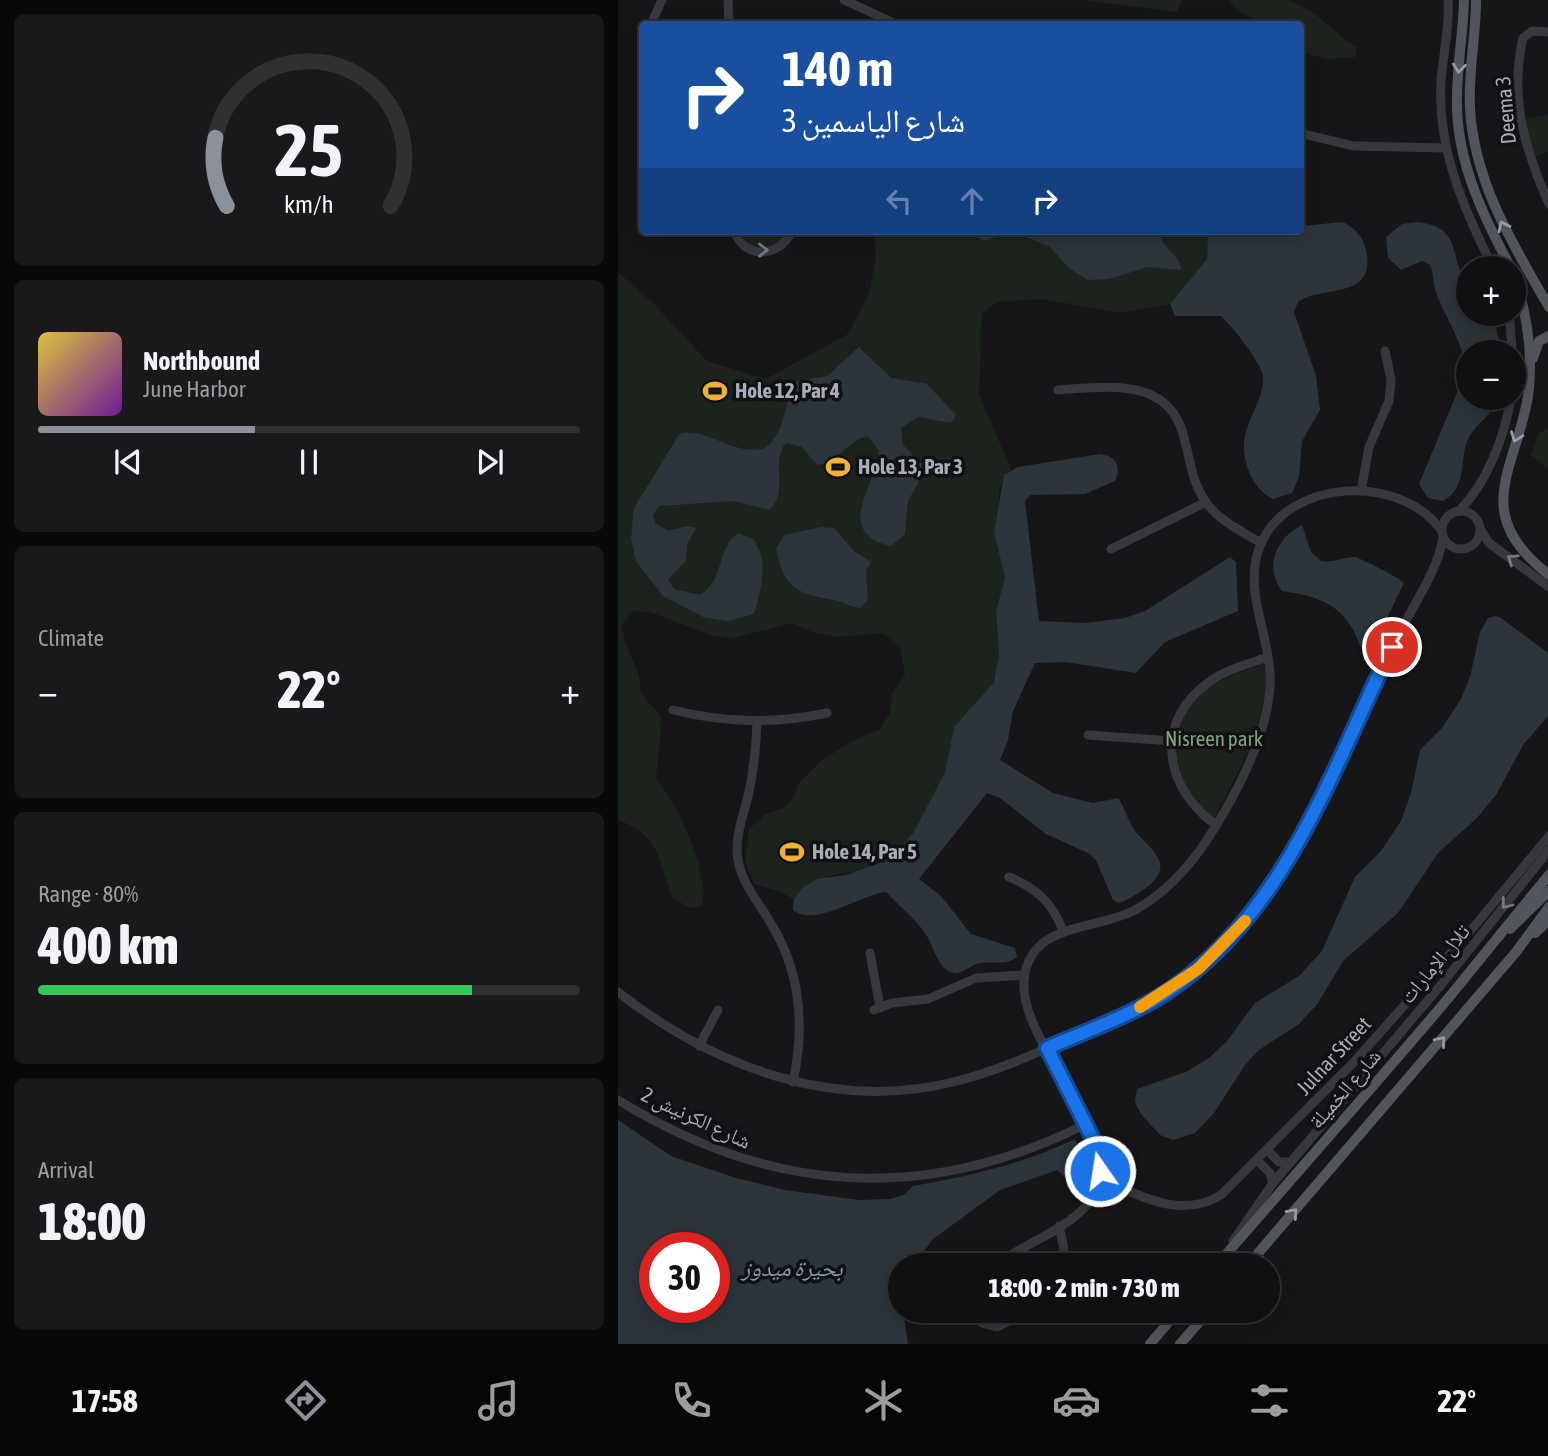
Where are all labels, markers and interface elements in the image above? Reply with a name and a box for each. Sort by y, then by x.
text: 140 m [782,40,893,96]
icon: right [667,49,758,140]
one-way arrow [1451,62,1466,74]
street label: Deema 3 [1490,75,1520,145]
text: شارع الياسمين 3 [782,102,965,139]
text: 25 [275,108,343,191]
icon: left [880,182,918,220]
icon: ahead [953,182,991,220]
icon: right [1026,182,1064,220]
text: km/h [284,190,334,218]
one-way arrow [1498,221,1512,233]
one-way arrow [757,243,768,258]
map controls [1456,256,1526,410]
button: + [1456,256,1526,326]
button: − [1456,340,1526,410]
text: Northbound [143,346,260,376]
text: June Harbor [143,376,246,402]
sports icon: Hole 12, Par 4 [701,377,729,405]
place label: Hole 12, Par 4 [735,378,840,402]
one-way arrow [1511,430,1525,442]
icon: previous [109,443,147,481]
icon: pause [290,443,328,481]
icon: next [471,443,509,481]
sports icon: Hole 13, Par 3 [824,453,852,481]
place label: Hole 13, Par 3 [858,454,963,478]
one-way arrow [1507,555,1520,567]
pin [1362,617,1422,677]
text: Climate [38,625,104,651]
icon: arrive [1373,628,1411,666]
text: 22° [277,659,341,719]
text: − [38,669,58,712]
text: + [560,669,580,712]
park label: Nisreen park [1165,726,1263,750]
sports icon: Hole 14, Par 5 [778,838,806,866]
place label: Hole 14, Par 5 [812,839,917,863]
text: Range · 80% [38,881,138,907]
one-way arrow [1502,897,1515,909]
text: 400 km [38,915,179,975]
street label: تلال الإمارات [1394,919,1476,1009]
street label: Julnar Street [1291,1011,1375,1099]
one-way arrow [1433,1036,1445,1049]
street label: شارع الخميلة [1303,1044,1387,1134]
street label: شارع الكرنيش 2 [637,1081,755,1155]
position arrow [1063,1134,1137,1208]
text: Arrival [38,1157,94,1183]
text: 18:00 [38,1191,146,1251]
one-way arrow [1285,1209,1297,1222]
speed limit sign: 30 [639,1232,730,1323]
water label: بحيرة ميدوز [739,1255,843,1282]
text: 18:00 · 2 min · 730 m [988,1273,1180,1303]
icon: directions [281,1376,330,1425]
icon: music [474,1376,523,1425]
icon: phone [667,1376,716,1425]
icon: climate [859,1376,908,1425]
icon: car [1052,1376,1101,1425]
icon: filters [1245,1376,1294,1425]
text: 17:58 [72,1382,138,1419]
text: 22° [1437,1382,1476,1419]

